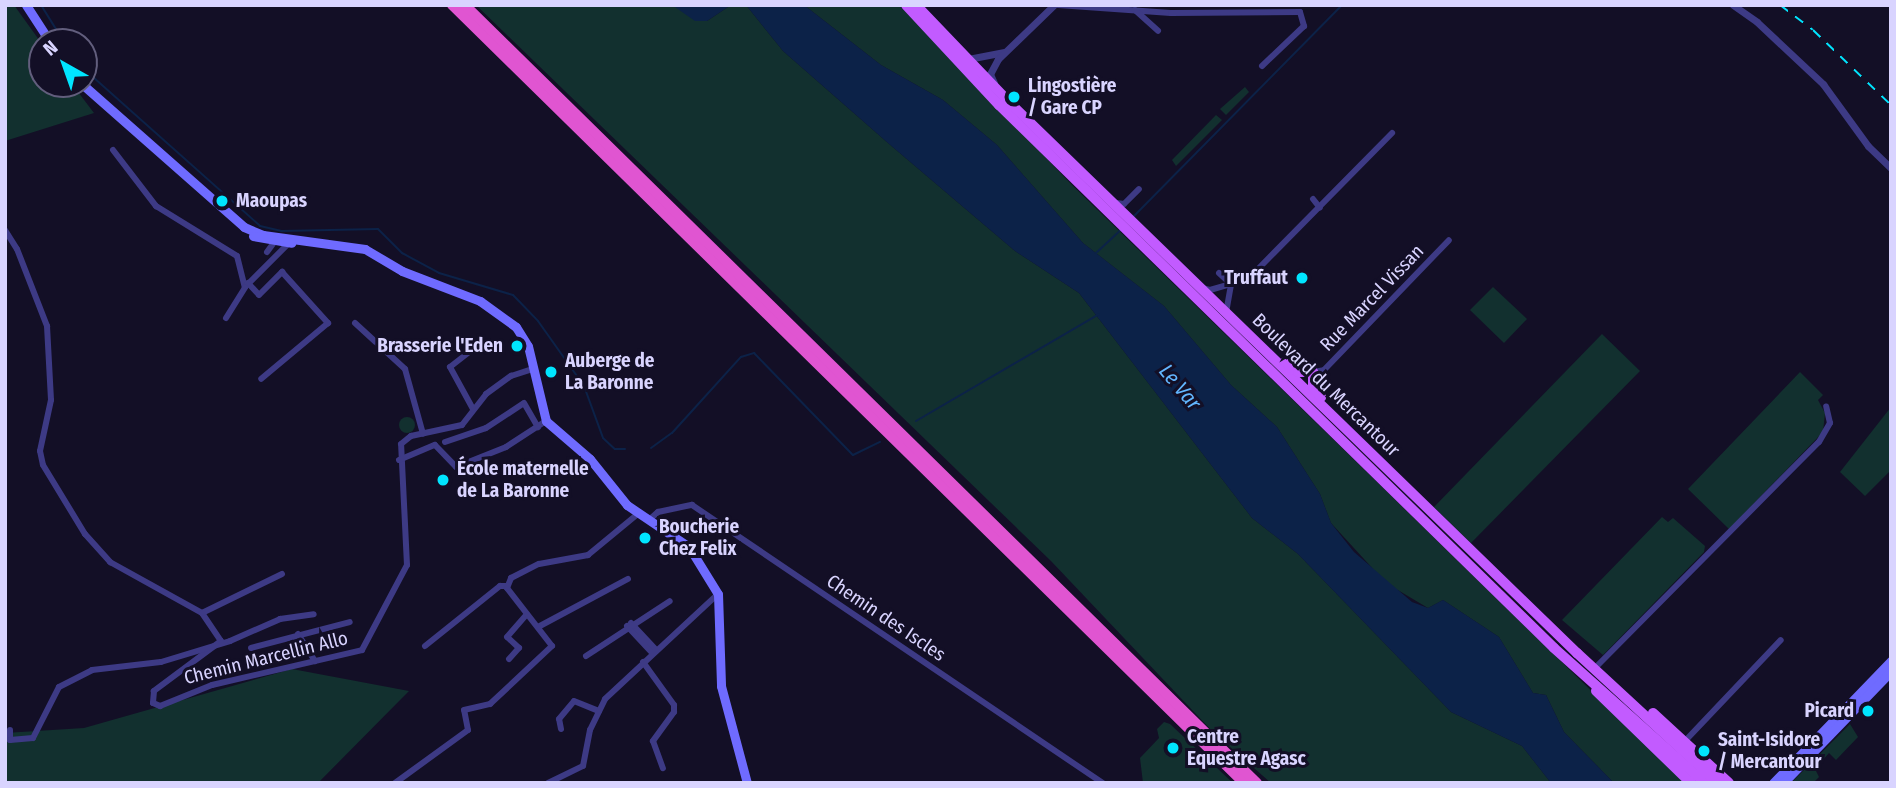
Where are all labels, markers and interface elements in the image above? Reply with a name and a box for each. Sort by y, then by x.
north arrow [28,28,98,98]
text: N [39,36,62,61]
place label: Lingostière / Gare CP [1028,75,1117,119]
marker: Lingostière / Gare CP [1006,89,1022,105]
place label: Maoupas [236,190,307,212]
marker: Maoupas [214,193,230,209]
street label: Rue Marcel Vissan [1315,240,1429,356]
place label: Truffaut [1224,267,1288,289]
marker: Truffaut [1294,270,1310,286]
street label: Boulevard du Mercantour [1248,309,1404,461]
place label: Brasserie l'Eden [377,335,503,357]
marker: Brasserie l'Eden [509,338,525,354]
place label: Auberge de La Baronne [565,350,654,394]
water label: Le Var [1154,359,1206,415]
marker: Auberge de La Baronne [543,364,559,380]
place label: École maternelle de La Baronne [457,458,589,502]
marker: École maternelle de La Baronne [435,472,451,488]
place label: Boucherie Chez Felix [659,516,739,560]
marker: Boucherie Chez Felix [637,530,653,546]
street label: Chemin des Iscles [822,570,950,666]
street label: Chemin Marcellin Allo [182,627,350,689]
place label: Picard [1804,700,1854,722]
marker: Picard [1860,703,1876,719]
place label: Centre Equestre Agasc [1187,726,1306,770]
place label: Saint-Isidore / Mercantour [1718,729,1821,773]
marker: Centre Equestre Agasc [1165,740,1181,756]
marker: Saint-Isidore / Mercantour [1696,743,1712,759]

